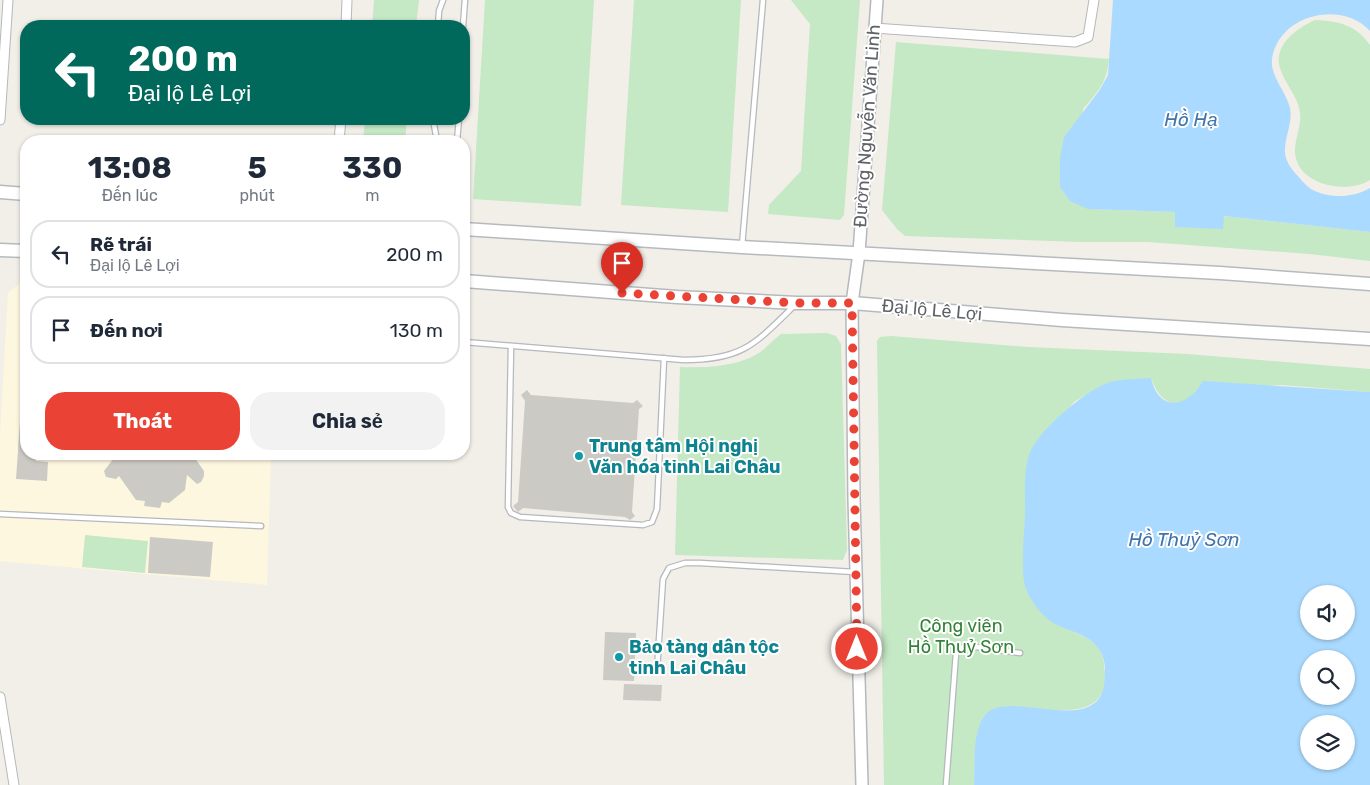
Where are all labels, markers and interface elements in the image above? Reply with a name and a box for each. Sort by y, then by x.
street label: Đường Nguyễn Văn Linh [848,24,885,228]
text: 200 m [128,38,238,80]
icon: left [45,40,110,105]
text: Đại lộ Lê Lợi [128,80,251,107]
water label: Hồ Hạ [1164,108,1218,131]
text: 13:08 [88,150,172,186]
text: 5 [247,150,267,186]
text: 330 [342,150,402,186]
text: Đến lúc [102,186,158,205]
text: phút [240,186,275,205]
text: m [365,186,379,205]
text: Rẽ trái [90,233,152,256]
icon: left [47,240,75,268]
pin [601,242,643,293]
text: 200 m [386,243,443,266]
icon: arrive [608,249,636,277]
text: Đại lộ Lê Lợi [90,256,180,275]
street label: Đại lộ Lê Lợi [881,295,983,325]
icon: arrive [47,316,75,344]
text: Đến nơi [90,319,163,342]
text: 130 m [390,319,443,342]
button: Thoát [45,392,240,450]
button: Chia sẻ [250,392,445,450]
place label: Trung tâm Hội nghị Văn hóa tỉnh Lai Châu [589,435,781,478]
marker: Trung tâm Hội nghị Văn hóa tỉnh Lai Châu [573,450,585,462]
water label: Hồ Thuỷ Sơn [1128,528,1240,551]
map controls [1300,585,1355,770]
button: sound [1300,585,1355,640]
park label: Công viên Hồ Thuỷ Sơn [908,615,1014,658]
position arrow [830,622,882,674]
place label: Bảo tàng dân tộc tỉnh Lai Châu [629,636,779,679]
button: search [1300,650,1355,705]
marker: Bảo tàng dân tộc tỉnh Lai Châu [613,651,625,663]
button: layers [1300,715,1355,770]

